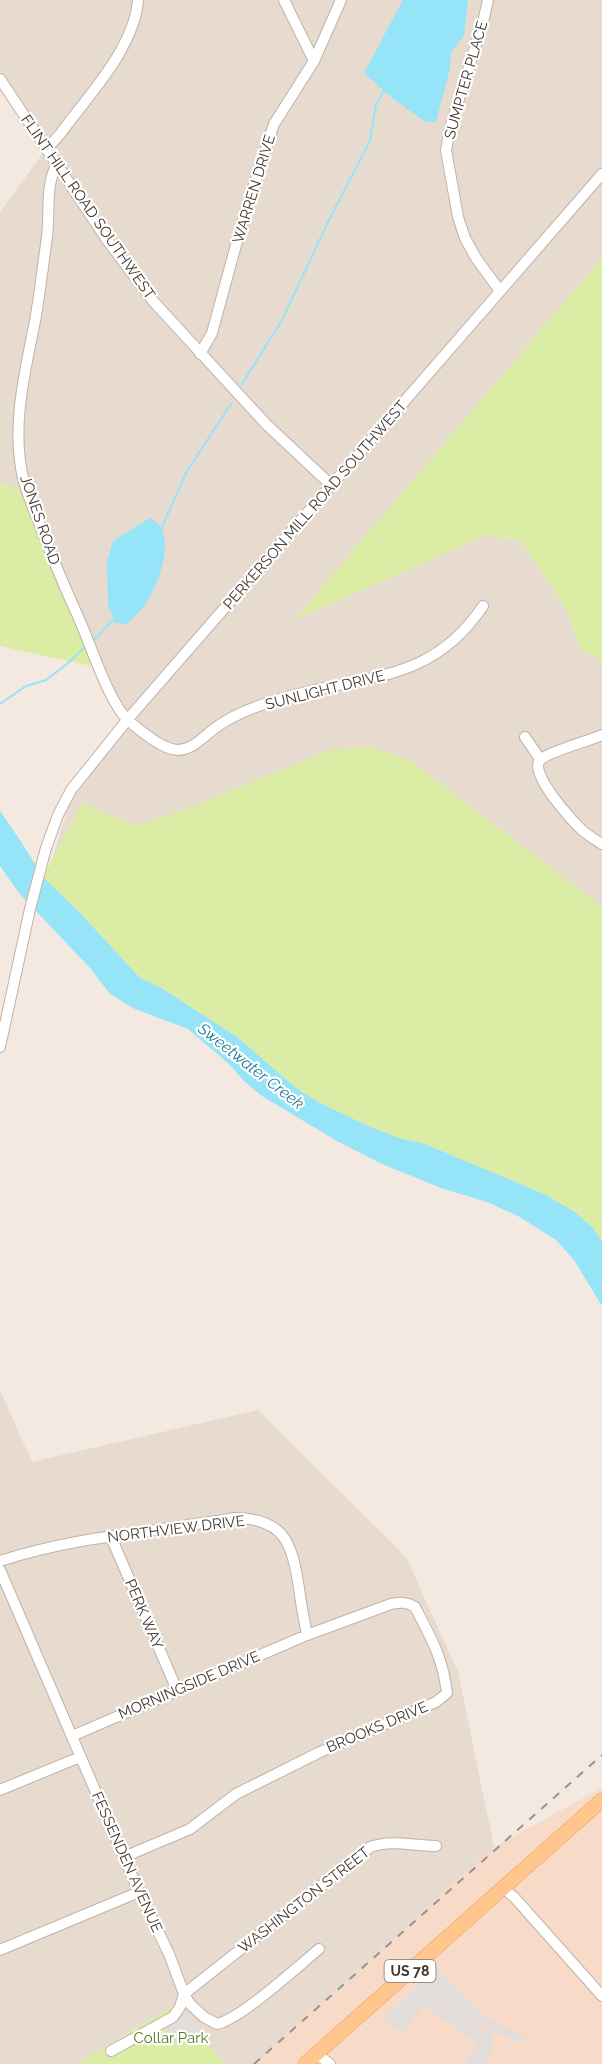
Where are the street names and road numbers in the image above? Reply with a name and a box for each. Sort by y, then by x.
street label: SUMPTER PLACE [441,19,491,141]
street label: FLINT HILL ROAD SOUTHWEST [17,111,159,303]
street label: WARREN DRIVE [229,133,279,245]
street label: PERKERSON MILL ROAD SOUTHWEST [219,397,411,613]
street label: JONES ROAD [16,473,64,567]
street label: SUNLIGHT DRIVE [263,666,387,714]
street label: NORTHVIEW DRIVE [106,1512,246,1546]
street label: PERK WAY [121,1576,167,1652]
street label: MORNINGSIDE DRIVE [116,1647,262,1723]
street label: BROOKS DRIVE [324,1698,430,1756]
street label: FESSENDEN AVENUE [88,1789,166,1935]
street label: WASHINGTON STREET [235,1843,373,1957]
road number: US 78 [384,1960,436,1982]

